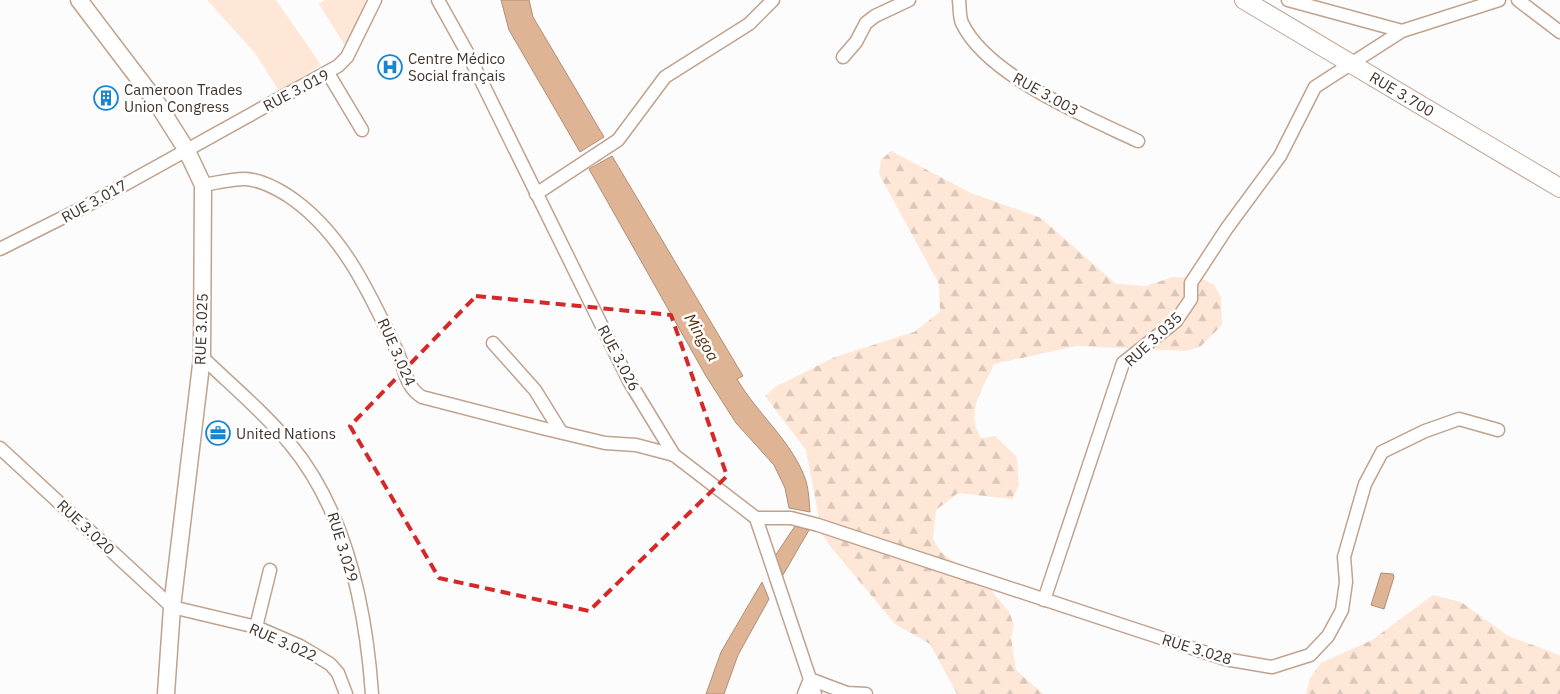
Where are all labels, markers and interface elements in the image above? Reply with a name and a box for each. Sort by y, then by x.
place label: Centre Médico Social français [408,49,506,85]
hospital icon: Centre Médico Social français [377,54,403,80]
street label: RUE 3.019 [260,65,332,115]
street label: RUE 3.700 [1366,67,1438,121]
street label: RUE 3.003 [1010,68,1082,120]
place label: Cameroon Trades Union Congress [124,80,243,116]
building icon: Cameroon Trades Union Congress [93,85,119,111]
street label: RUE 3.017 [58,175,130,227]
street label: RUE 3.025 [190,293,212,365]
street label: RUE 3.035 [1120,308,1186,370]
water label: Mingoa [680,309,724,365]
street label: RUE 3.024 [374,315,420,389]
street label: RUE 3.026 [594,322,644,394]
office icon: United Nations [205,420,231,446]
place label: United Nations [236,424,336,443]
street label: RUE 3.020 [53,496,119,558]
street label: RUE 3.029 [323,510,363,584]
street label: RUE 3.022 [246,619,320,665]
street label: RUE 3.028 [1160,629,1234,669]

